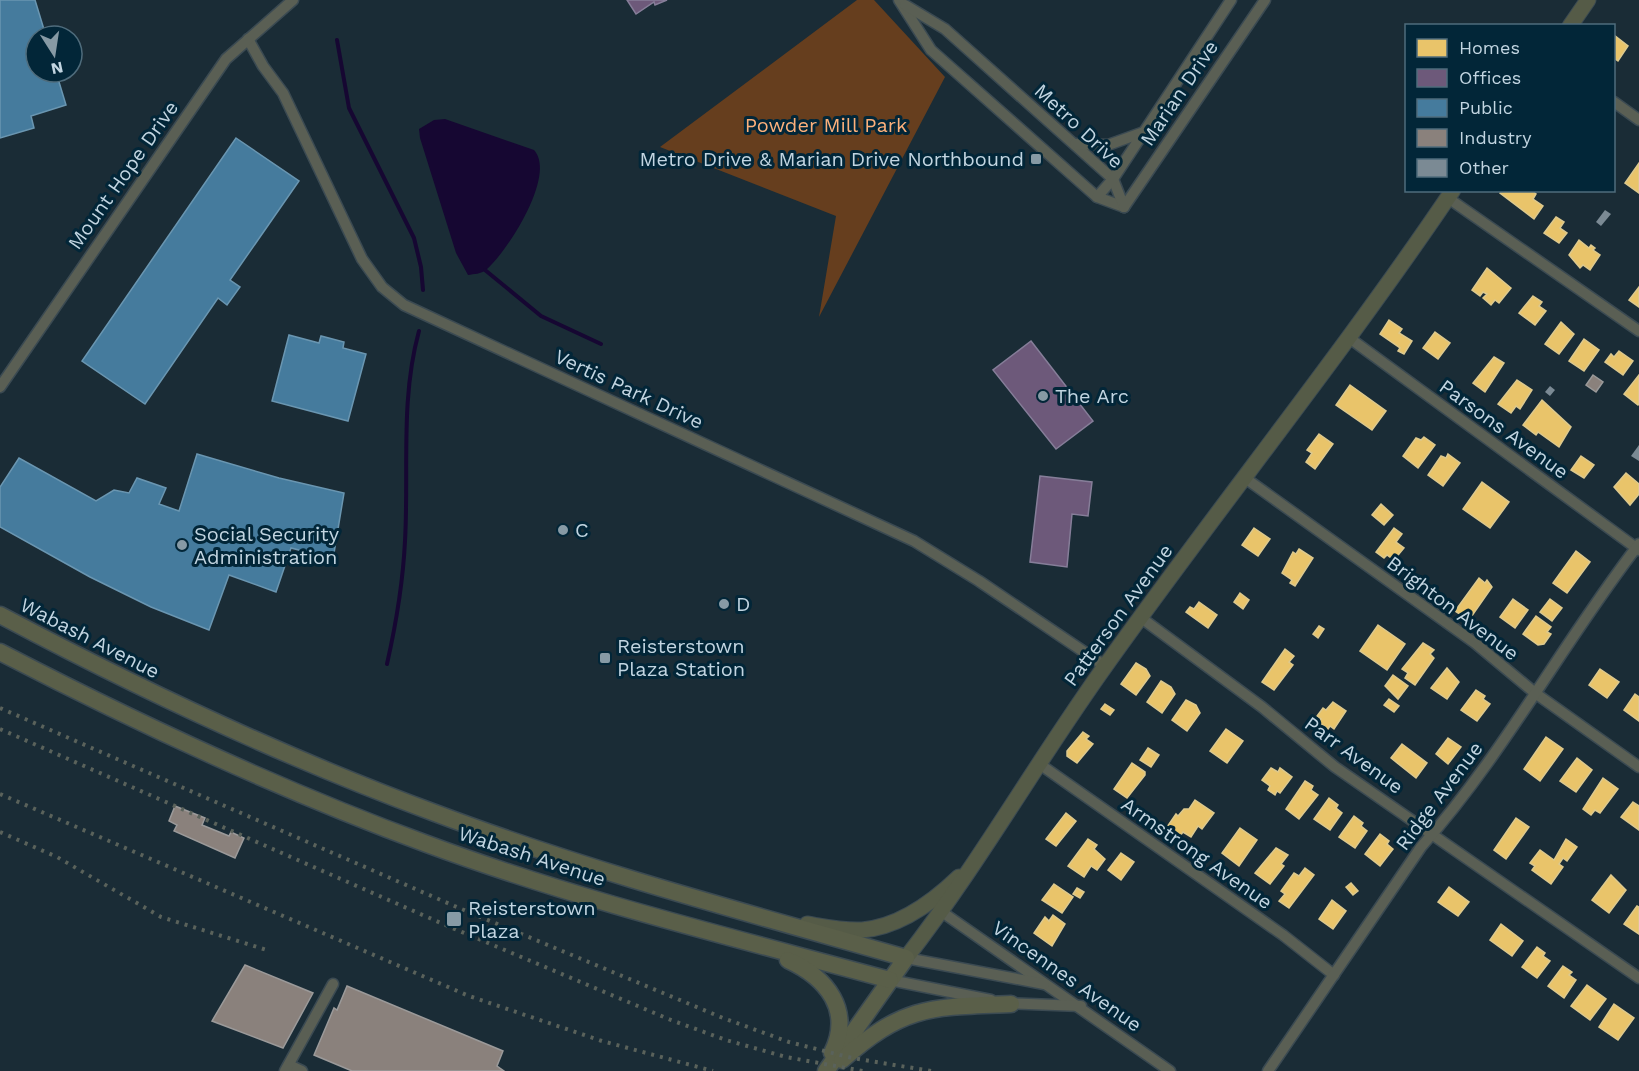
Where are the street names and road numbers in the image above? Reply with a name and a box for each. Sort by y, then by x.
street label: Marian Drive [1135,36,1223,150]
street label: Metro Drive [1030,79,1128,173]
street label: Mount Hope Drive [63,96,183,254]
street label: Vertis Park Drive [551,344,707,434]
street label: Parsons Avenue [1435,374,1573,484]
street label: Patterson Avenue [1058,539,1178,691]
street label: Brighton Avenue [1382,551,1524,665]
street label: Wabash Avenue [16,593,164,683]
street label: Parr Avenue [1300,711,1408,799]
street label: Ridge Avenue [1390,737,1488,855]
street label: Armstrong Avenue [1117,792,1277,914]
street label: Wabash Avenue [455,821,609,891]
street label: Vincennes Avenue [988,915,1146,1037]

